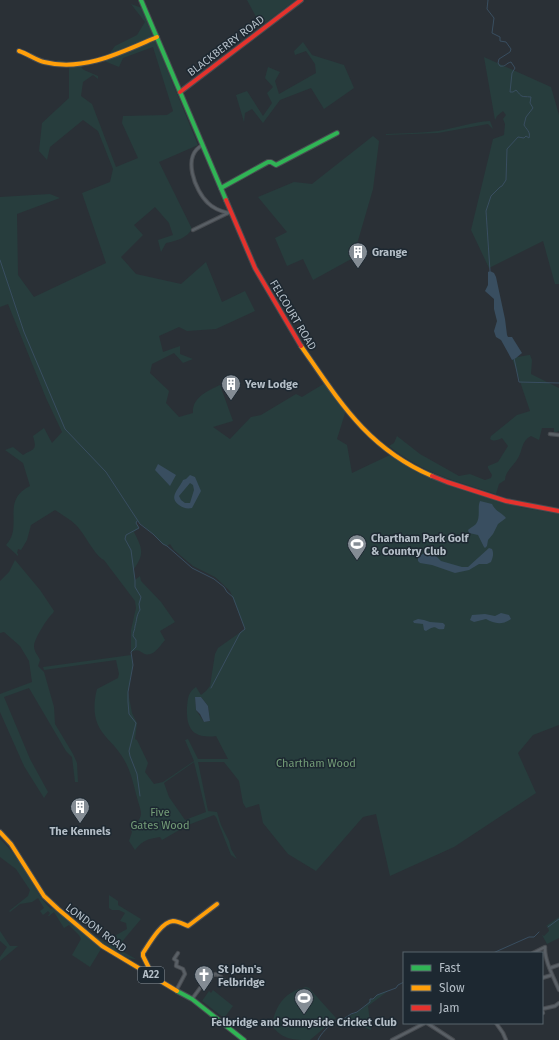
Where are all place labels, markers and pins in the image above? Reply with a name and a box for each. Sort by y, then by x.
building icon: Grange [347,241,369,269]
place label: Grange [372,246,407,259]
building icon: Yew Lodge [220,373,242,401]
place label: Yew Lodge [244,378,298,391]
place label: Chartham Park Golf & Country Club [371,532,469,558]
sports icon: Chartham Park Golf & Country Club [346,533,368,561]
building icon: The Kennels [69,796,91,824]
place label: The Kennels [49,825,111,838]
place label: St John's Felbridge [218,963,265,989]
church icon: St John's Felbridge [193,964,215,992]
sports icon: Felbridge and Sunnyside Cricket Club [293,987,315,1015]
place label: Felbridge and Sunnyside Cricket Club [211,1016,397,1029]

